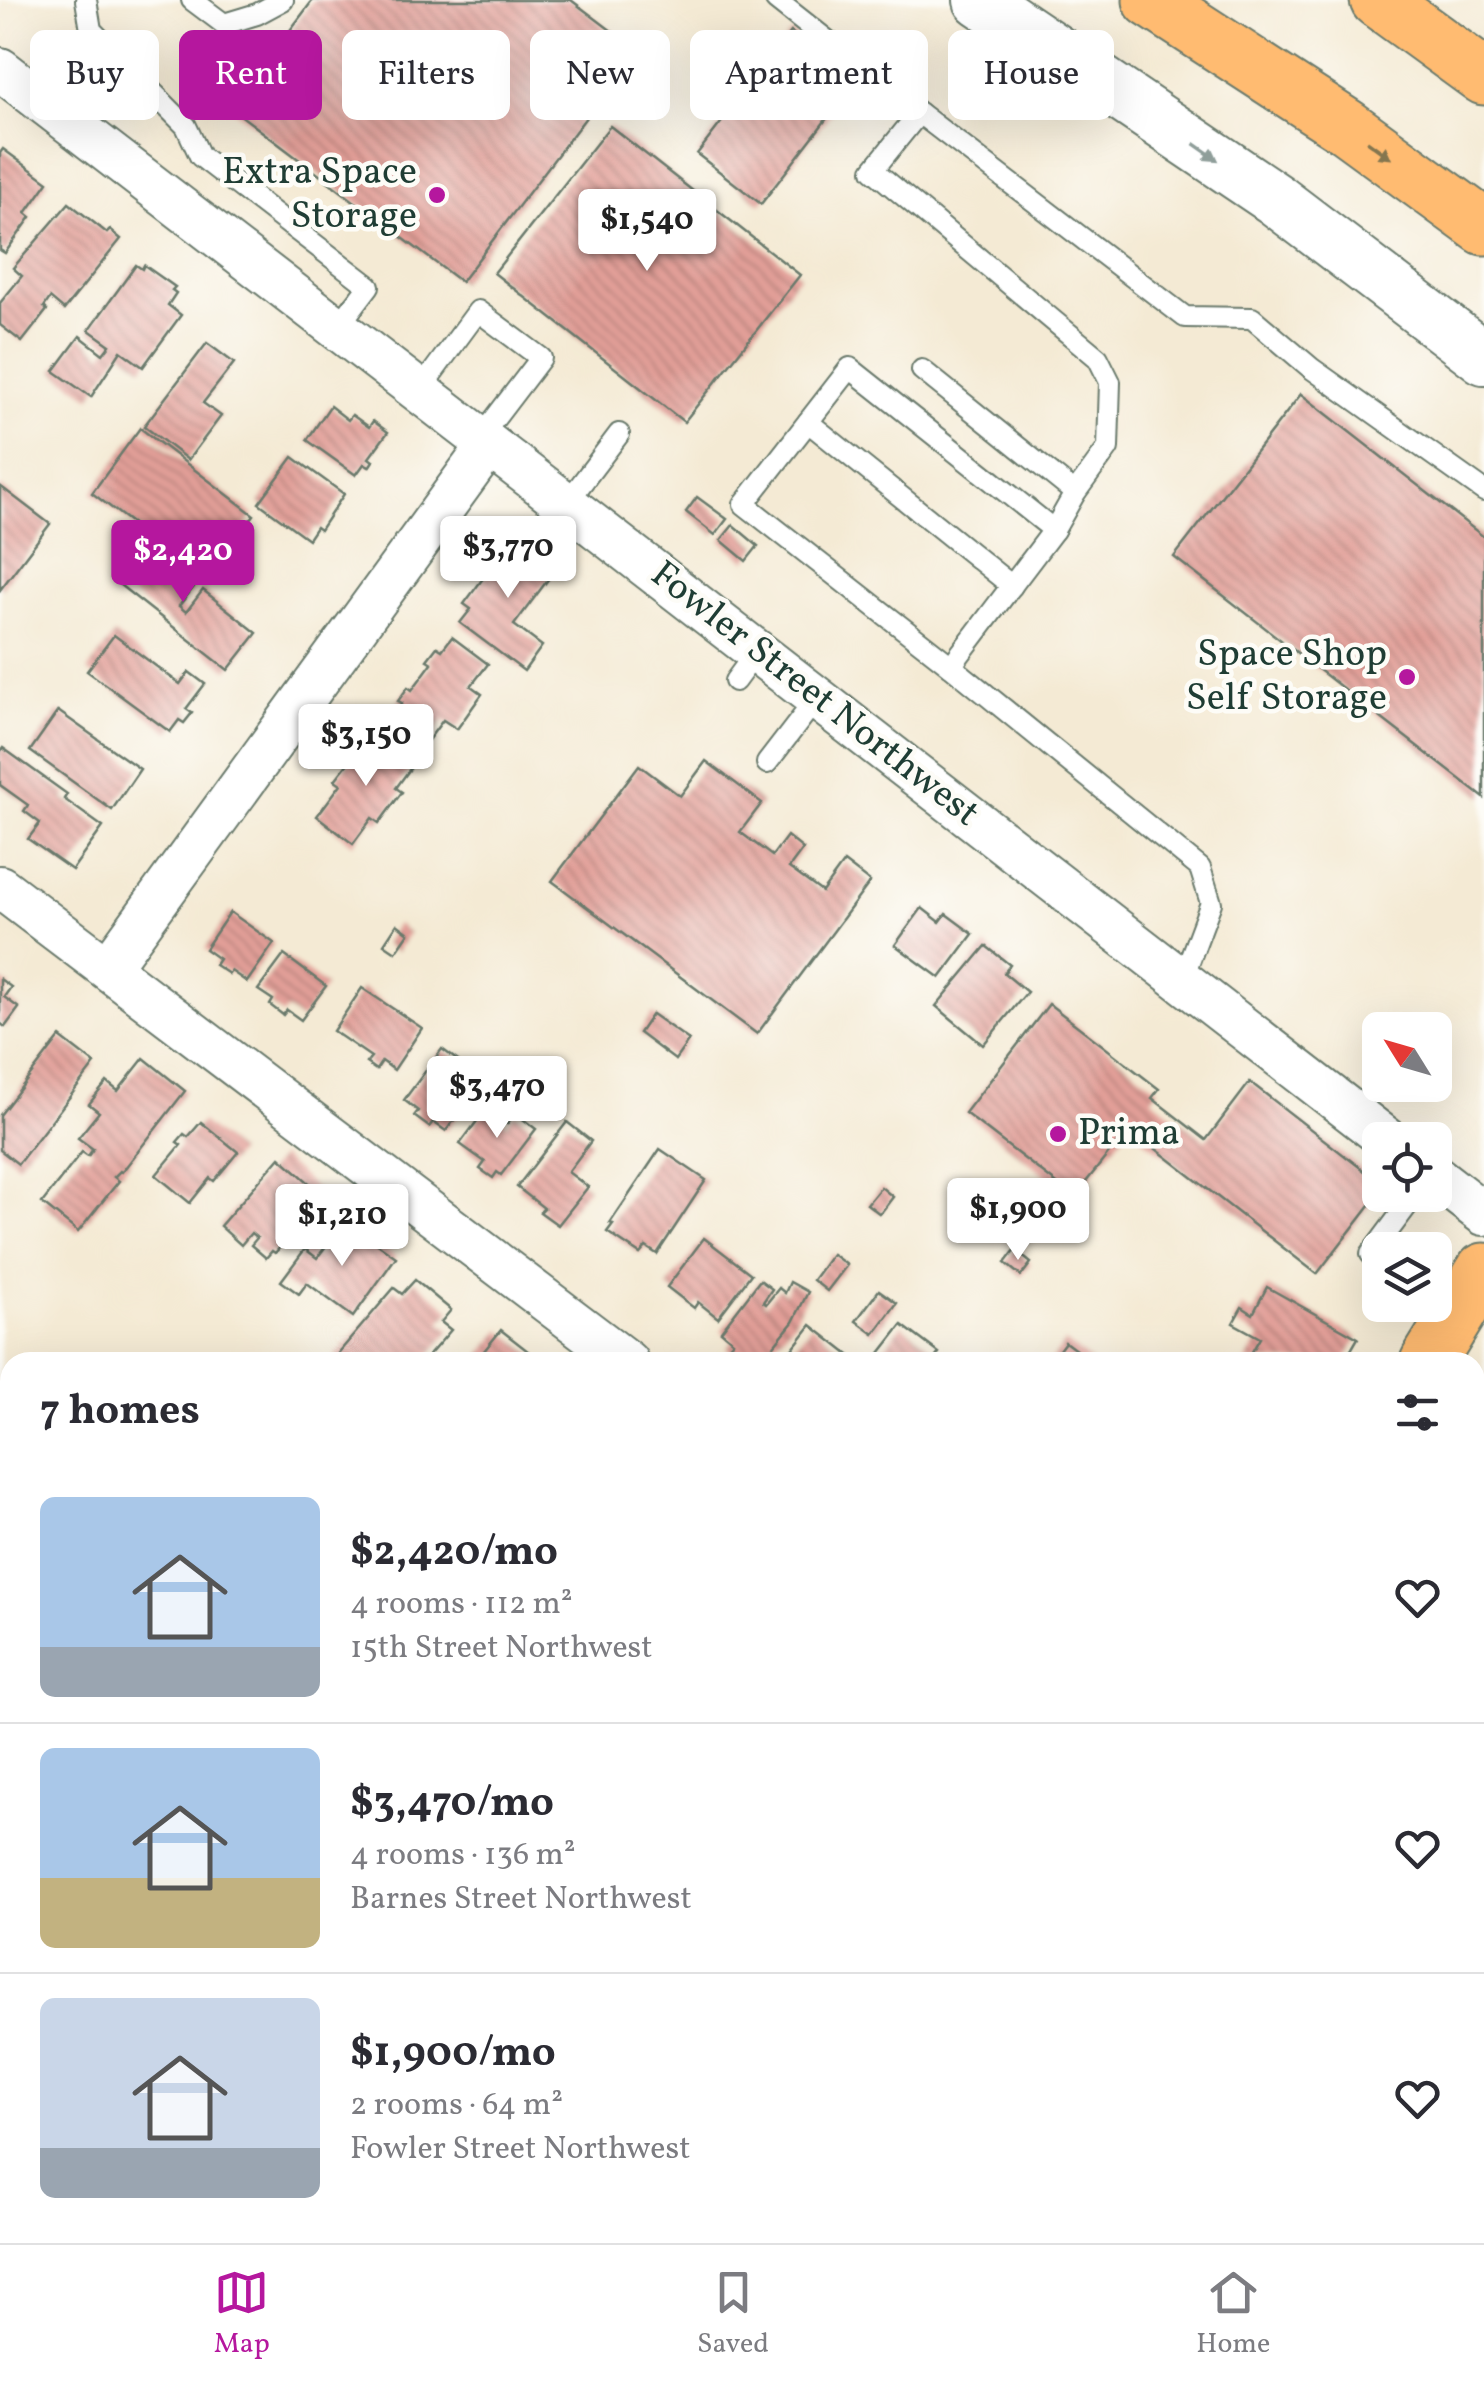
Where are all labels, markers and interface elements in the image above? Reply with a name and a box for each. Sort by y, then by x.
chip: Buy [30,30,159,120]
chip: Rent [179,30,322,120]
chip: Filters [342,30,510,120]
chip: New [530,30,670,120]
chip: Apartment [690,30,928,120]
chip: House [948,30,1114,120]
one-way arrow [1366,140,1392,159]
one-way arrow [1193,142,1220,161]
place label: Extra Space Storage [222,147,417,244]
marker: Extra Space Storage [426,184,448,206]
pin: $1,540 [566,189,728,274]
text: $1,540 [600,199,694,243]
pin: $3,770 [427,516,589,601]
pin: $2,420 [102,520,264,605]
text: $3,770 [462,526,554,570]
text: $2,420 [133,530,233,574]
street label: Fowler Street Northwest [638,550,990,840]
place label: Space Shop Self Storage [1186,629,1387,726]
marker: Space Shop Self Storage [1396,666,1418,688]
pin: $3,150 [285,704,447,789]
text: $3,150 [320,714,412,758]
north arrow [1362,1012,1452,1102]
map controls [1362,1012,1452,1322]
pin: $3,470 [416,1056,578,1141]
text: $3,470 [449,1066,545,1110]
place label: Prima [1078,1108,1180,1161]
button: locate [1362,1122,1452,1212]
marker: Prima [1047,1123,1069,1145]
pin: $1,900 [937,1178,1099,1263]
pin: $1,210 [261,1184,423,1269]
text: $1,900 [969,1188,1067,1232]
text: $1,210 [297,1194,387,1238]
button: layers [1362,1232,1452,1322]
text: 7 homes [40,1383,200,1442]
icon: filters [1390,1385,1445,1440]
text: $2,420/mo [350,1524,558,1583]
icon: home [120,1537,240,1657]
icon: heart [1390,1570,1445,1625]
text: 4 rooms · 112 m² [350,1583,573,1627]
text: 15th Street Northwest [350,1627,653,1671]
text: $3,470/mo [350,1775,554,1834]
icon: home [120,1788,240,1908]
icon: heart [1390,1821,1445,1876]
text: 4 rooms · 136 m² [350,1834,576,1878]
text: Barnes Street Northwest [350,1878,692,1922]
text: $1,900/mo [350,2025,556,2084]
icon: home [120,2038,240,2158]
icon: heart [1390,2071,1445,2126]
text: 2 rooms · 64 m² [350,2084,563,2128]
text: Fowler Street Northwest [350,2128,690,2172]
tab: Map [214,2265,270,2364]
tab: Saved [697,2265,769,2364]
tab: Home [1196,2265,1270,2364]

